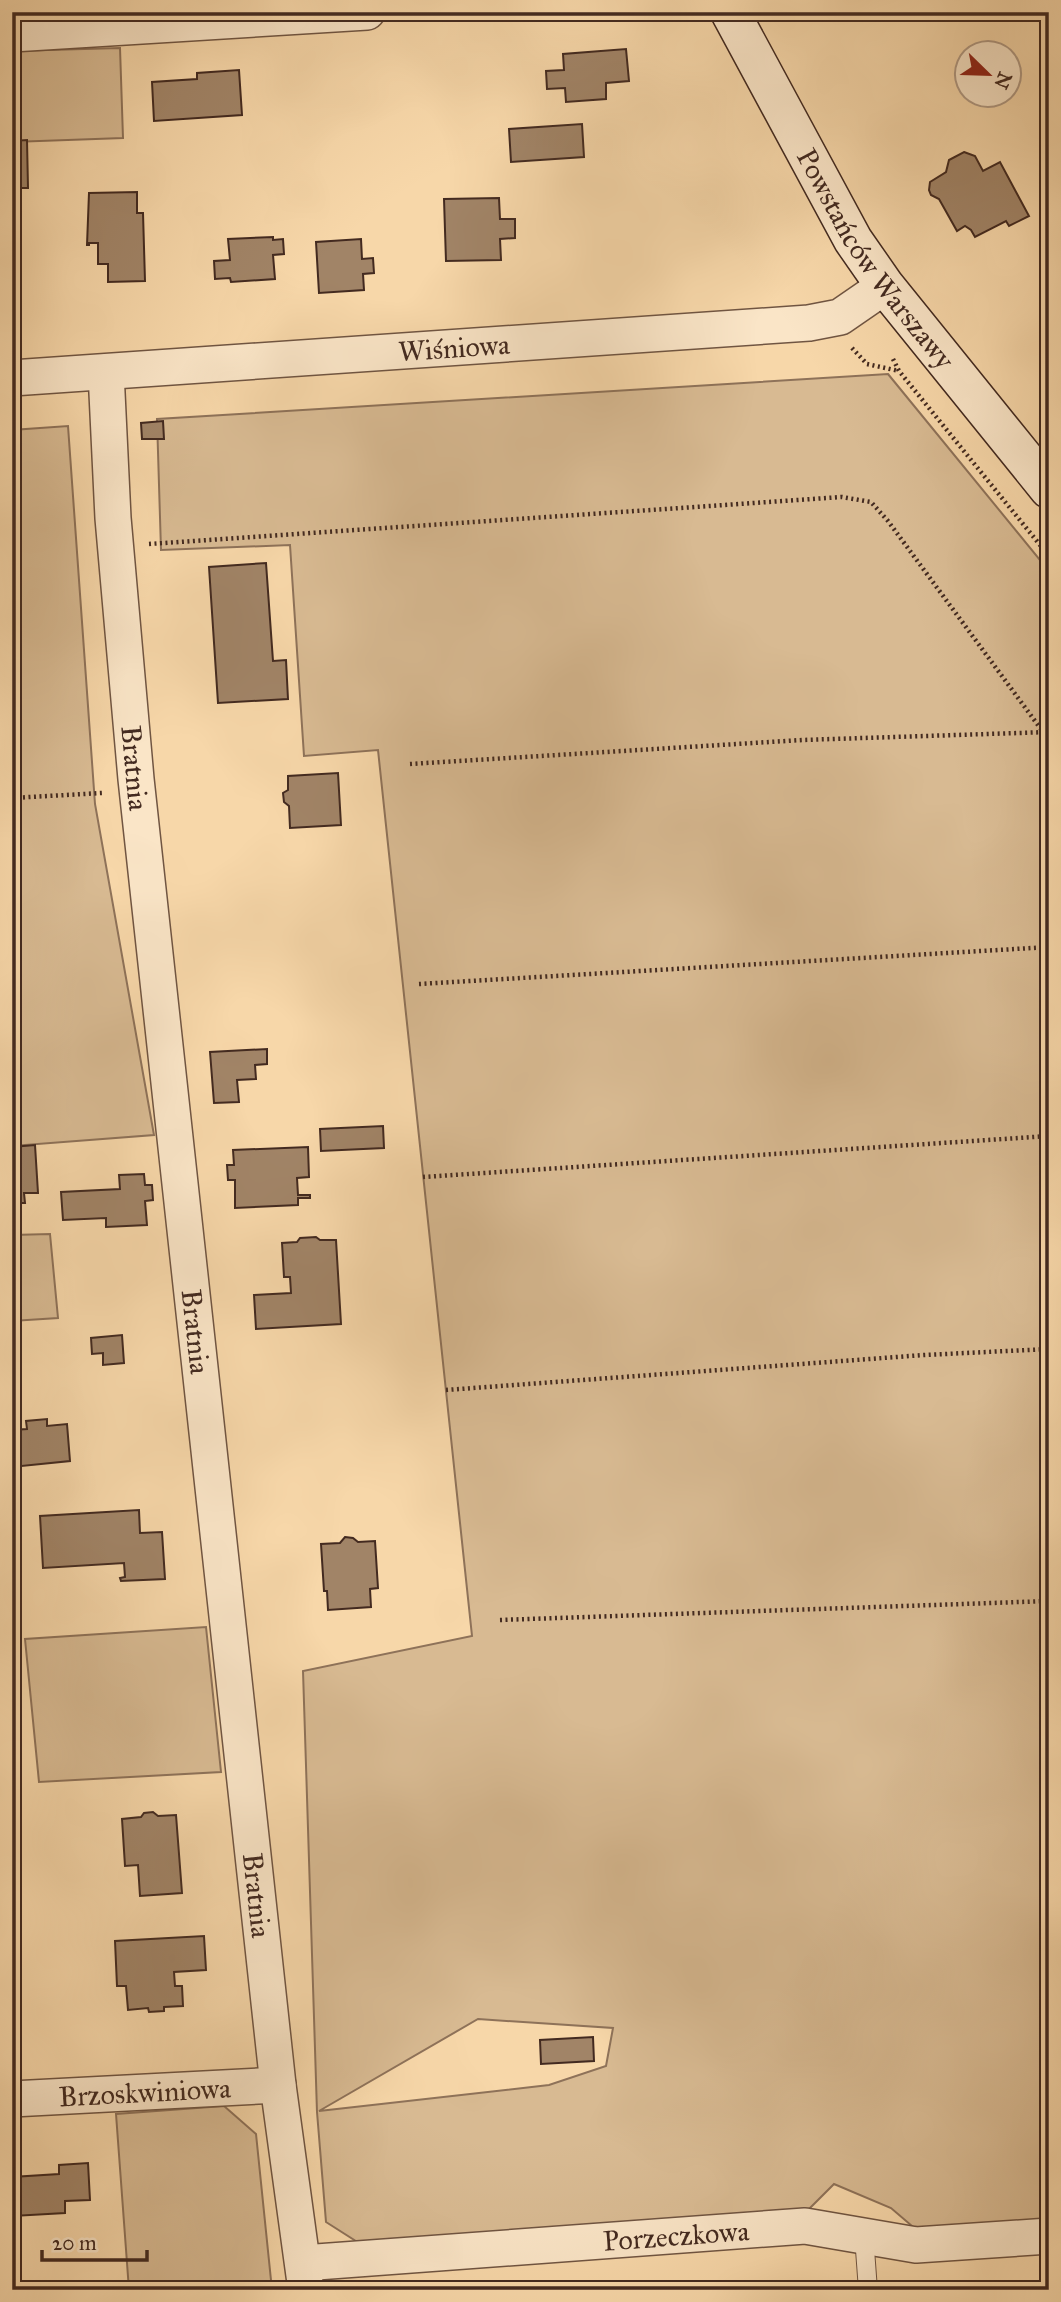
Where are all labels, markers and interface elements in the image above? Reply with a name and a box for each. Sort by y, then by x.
north arrow [953,38,1023,108]
text: N [989,69,1017,92]
street label: Powstańców Warszawy [789,142,963,377]
street label: Wiśniowa [397,327,511,369]
street label: Bratnia [113,724,156,812]
street label: Bratnia [174,1287,218,1376]
street label: Bratnia [235,1851,279,1940]
street label: Brzoskwiniowa [58,2070,232,2115]
street label: Porzeczkowa [602,2213,751,2259]
scale bar [42,2218,147,2262]
text: 20 m [52,2230,97,2256]

